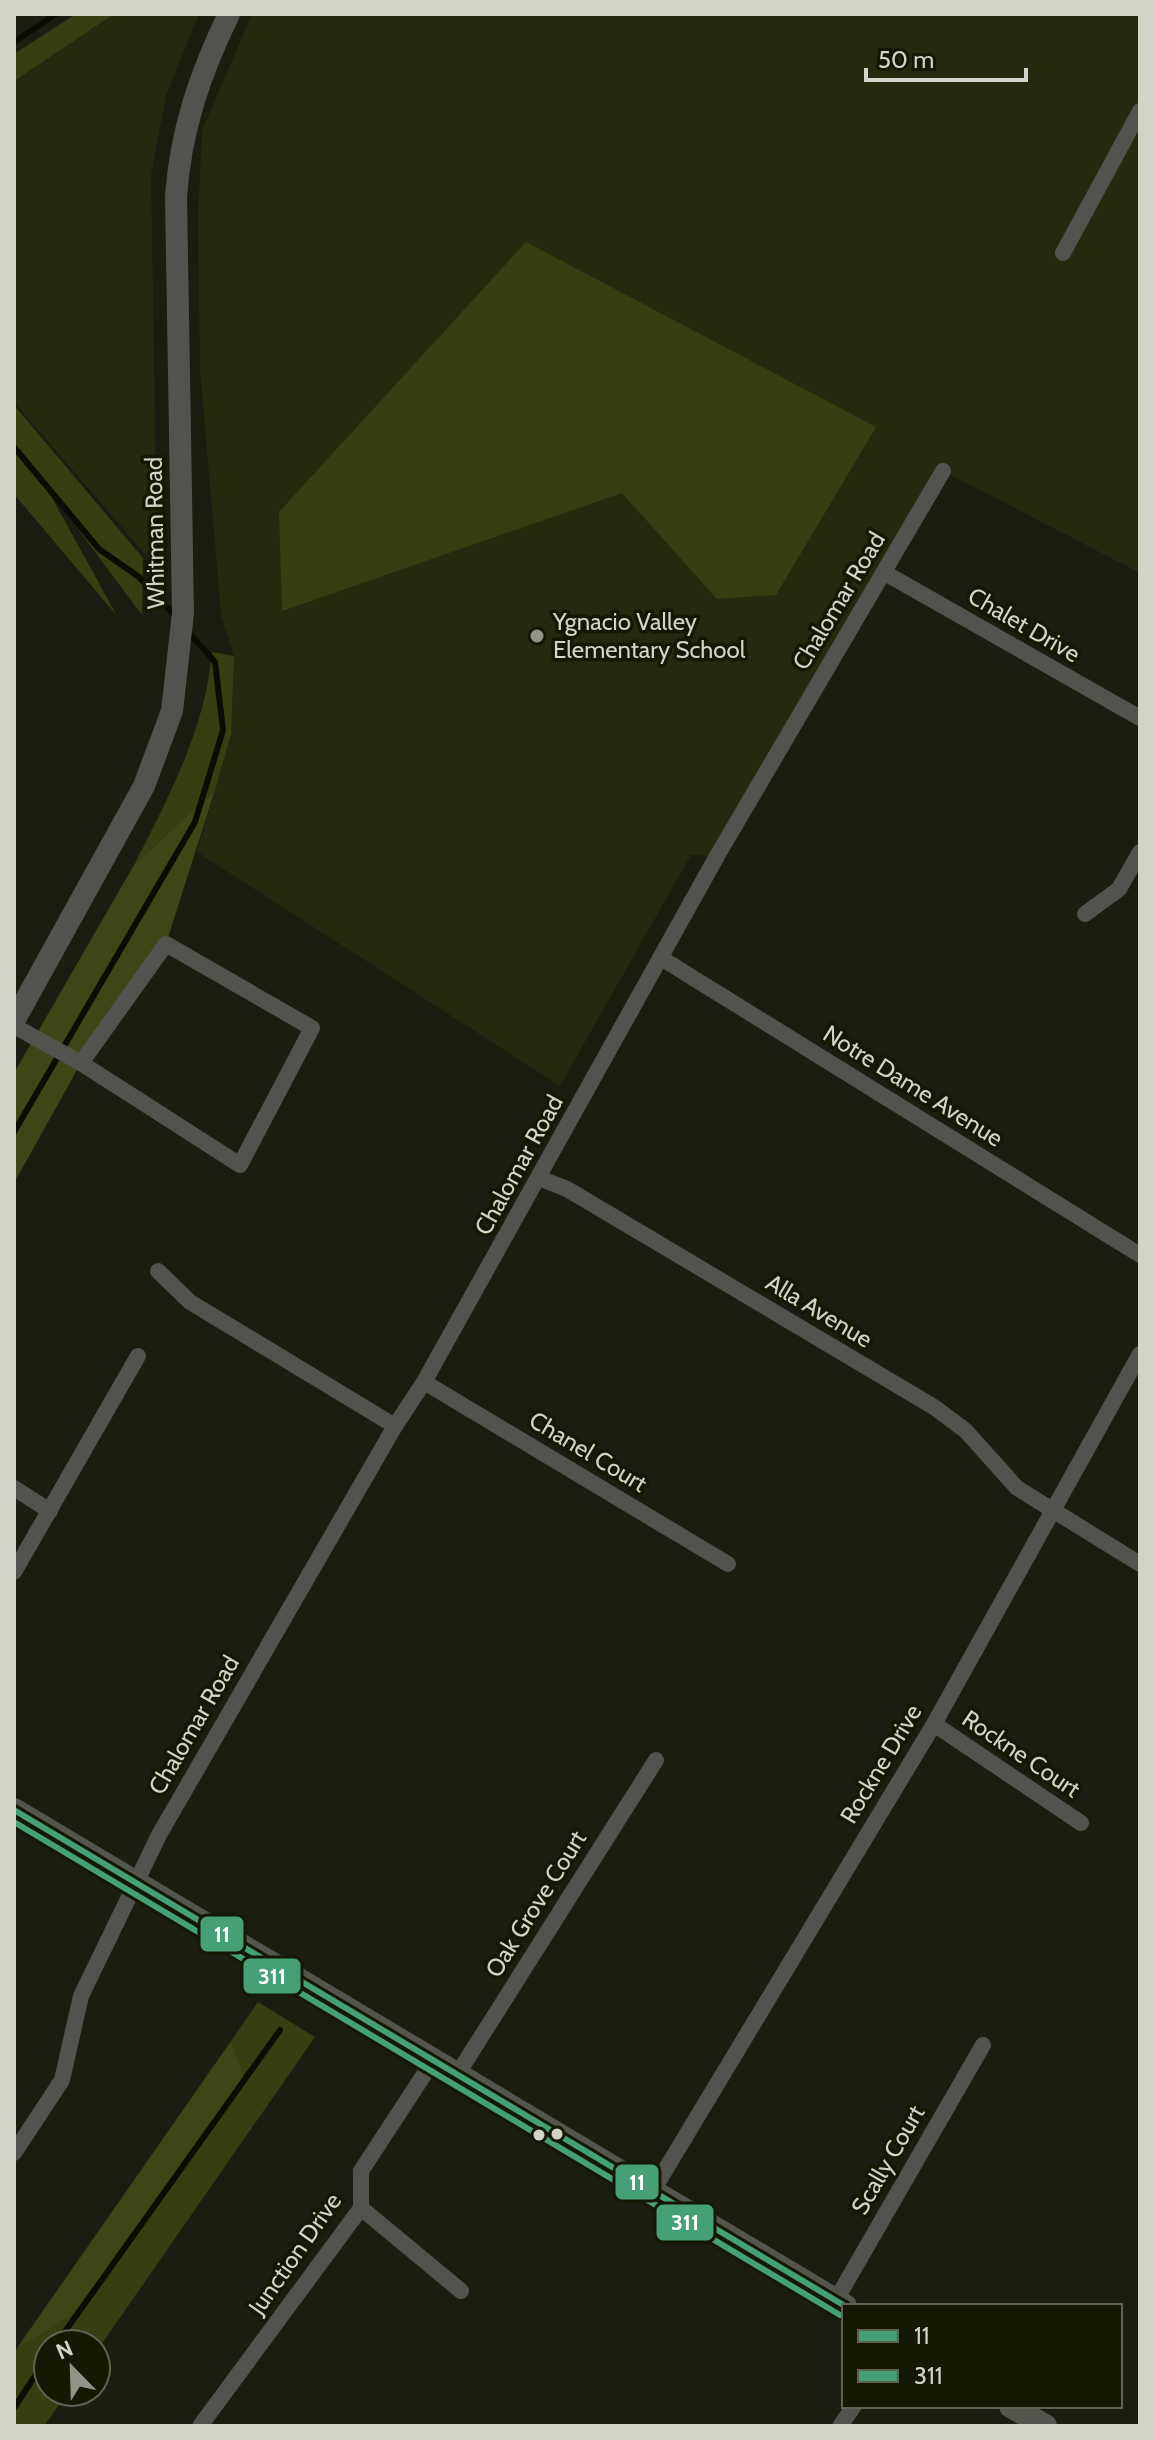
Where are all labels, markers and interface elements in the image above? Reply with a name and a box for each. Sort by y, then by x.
scale bar [866,32,1026,82]
text: 50 m [878,45,934,74]
street label: Whitman Road [139,457,170,609]
street label: Chalomar Road [786,527,891,675]
street label: Chalet Drive [963,581,1085,668]
place label: Ygnacio Valley Elementary School [552,607,746,664]
marker: Ygnacio Valley Elementary School [528,627,546,645]
street label: Notre Dame Avenue [818,1019,1008,1153]
street label: Chalomar Road [468,1090,569,1240]
street label: Alla Avenue [761,1268,878,1354]
street label: Chanel Court [524,1405,652,1498]
street label: Chalomar Road [142,1650,245,1799]
street label: Rockne Drive [834,1699,927,1829]
street label: Rockne Court [957,1704,1086,1804]
street label: Oak Grove Court [479,1825,592,1982]
line badge: 11 [199,1915,245,1953]
text: 11 [214,1921,230,1948]
line badge: 311 [242,1957,302,1995]
text: 311 [258,1963,286,1990]
street label: Scally Court [845,2100,930,2219]
unlabelled marker [549,2126,565,2142]
unlabelled marker [531,2127,547,2143]
line badge: 11 [614,2163,660,2201]
text: 11 [629,2169,645,2196]
street label: Junction Drive [241,2187,347,2321]
line badge: 311 [655,2203,715,2242]
text: 311 [671,2209,699,2236]
legend [842,2304,1122,2408]
text: 11 [914,2321,930,2350]
north arrow [32,2328,112,2408]
text: N [52,2335,77,2366]
text: 311 [914,2361,943,2390]

